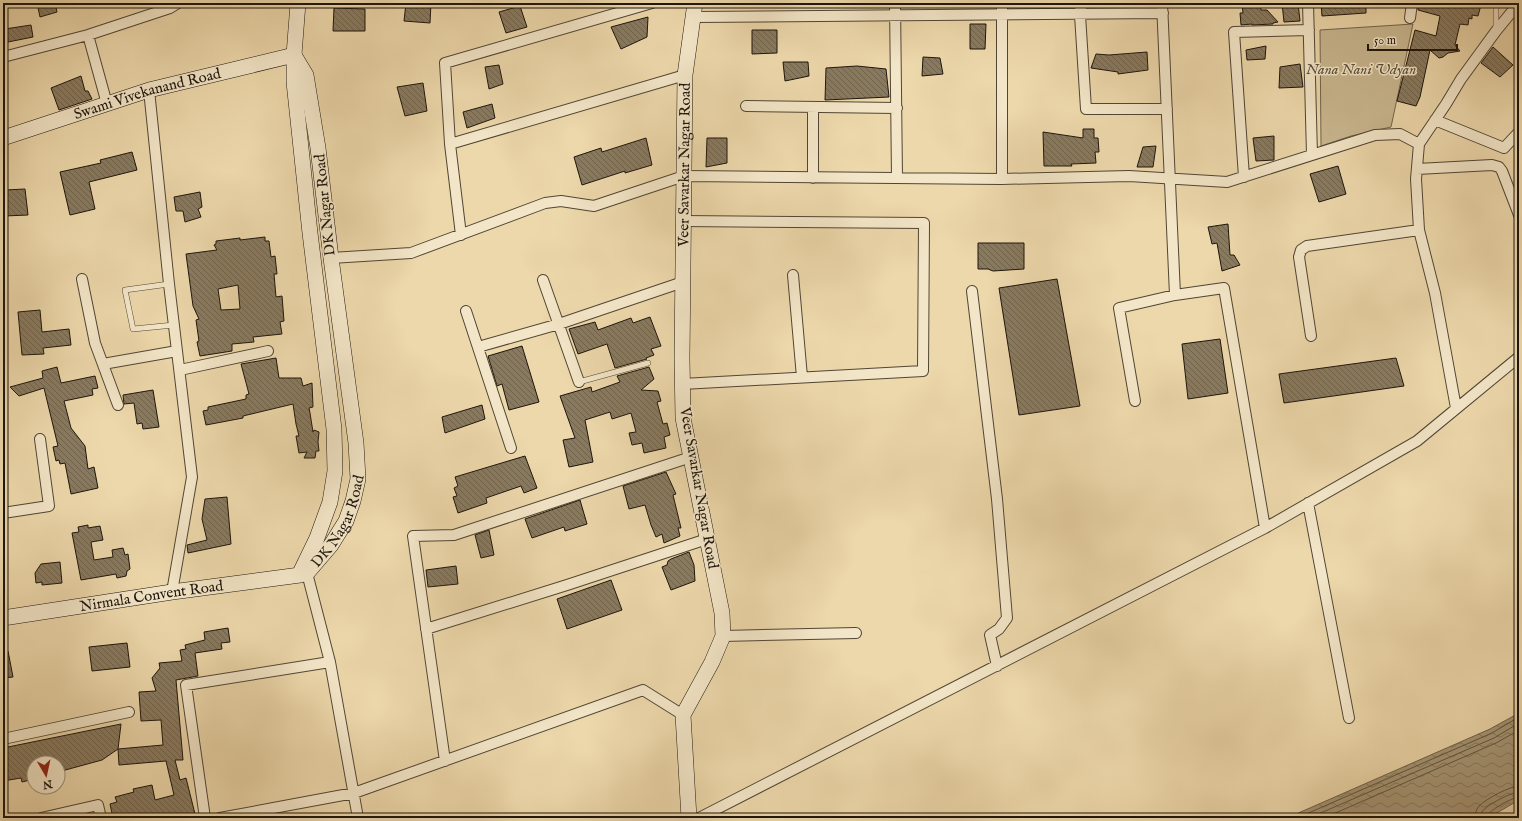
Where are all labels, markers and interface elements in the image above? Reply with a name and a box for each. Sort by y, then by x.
scale bar [1368,26,1457,52]
text: 50 m [1374,33,1396,48]
park label: Nana Nani Udyan [1306,60,1416,79]
street label: Swami Vivekanand Road [71,63,224,124]
street label: Veer Savarkar Nagar Road [674,82,694,248]
street label: DK Nagar Road [310,152,340,257]
street label: Veer Savarkar Nagar Road [675,405,723,571]
street label: DK Nagar Road [307,472,368,571]
street label: Nirmala Convent Road [78,576,225,616]
north arrow [26,755,66,795]
text: N [41,776,54,792]

